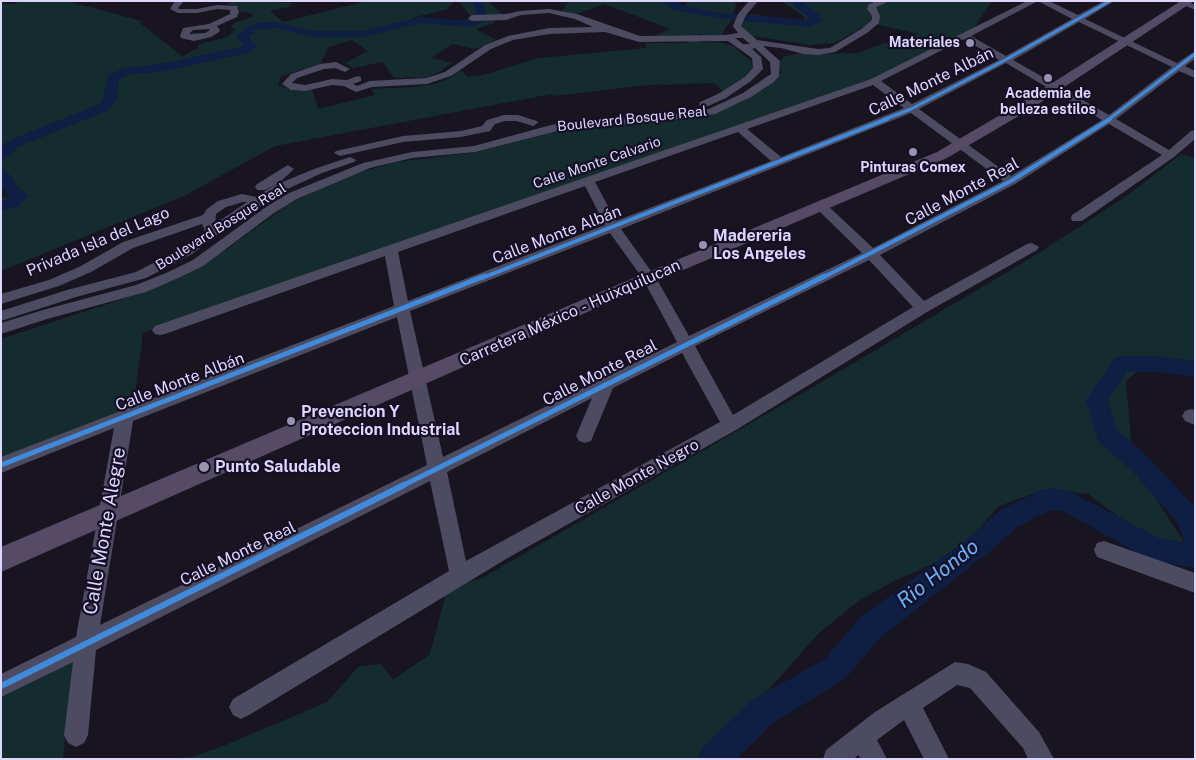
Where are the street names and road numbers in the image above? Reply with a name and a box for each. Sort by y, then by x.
street label: Calle Monte Albán [866,43,996,121]
street label: Boulevard Bosque Real [556,103,708,135]
street label: Calle Monte Calvario [531,133,663,193]
street label: Calle Monte Real [902,154,1022,230]
street label: Boulevard Bosque Real [153,180,289,274]
street label: Calle Monte Albán [490,202,624,268]
street label: Privada Isla del Lago [24,203,172,281]
street label: Carretera México - Huixquilucan [457,256,683,370]
street label: Calle Monte Real [540,336,660,410]
street label: Calle Monte Albán [113,349,247,415]
street label: Calle Monte Negro [572,435,702,519]
street label: Calle Monte Alegre [79,446,131,616]
street label: Calle Monte Real [177,518,299,590]

